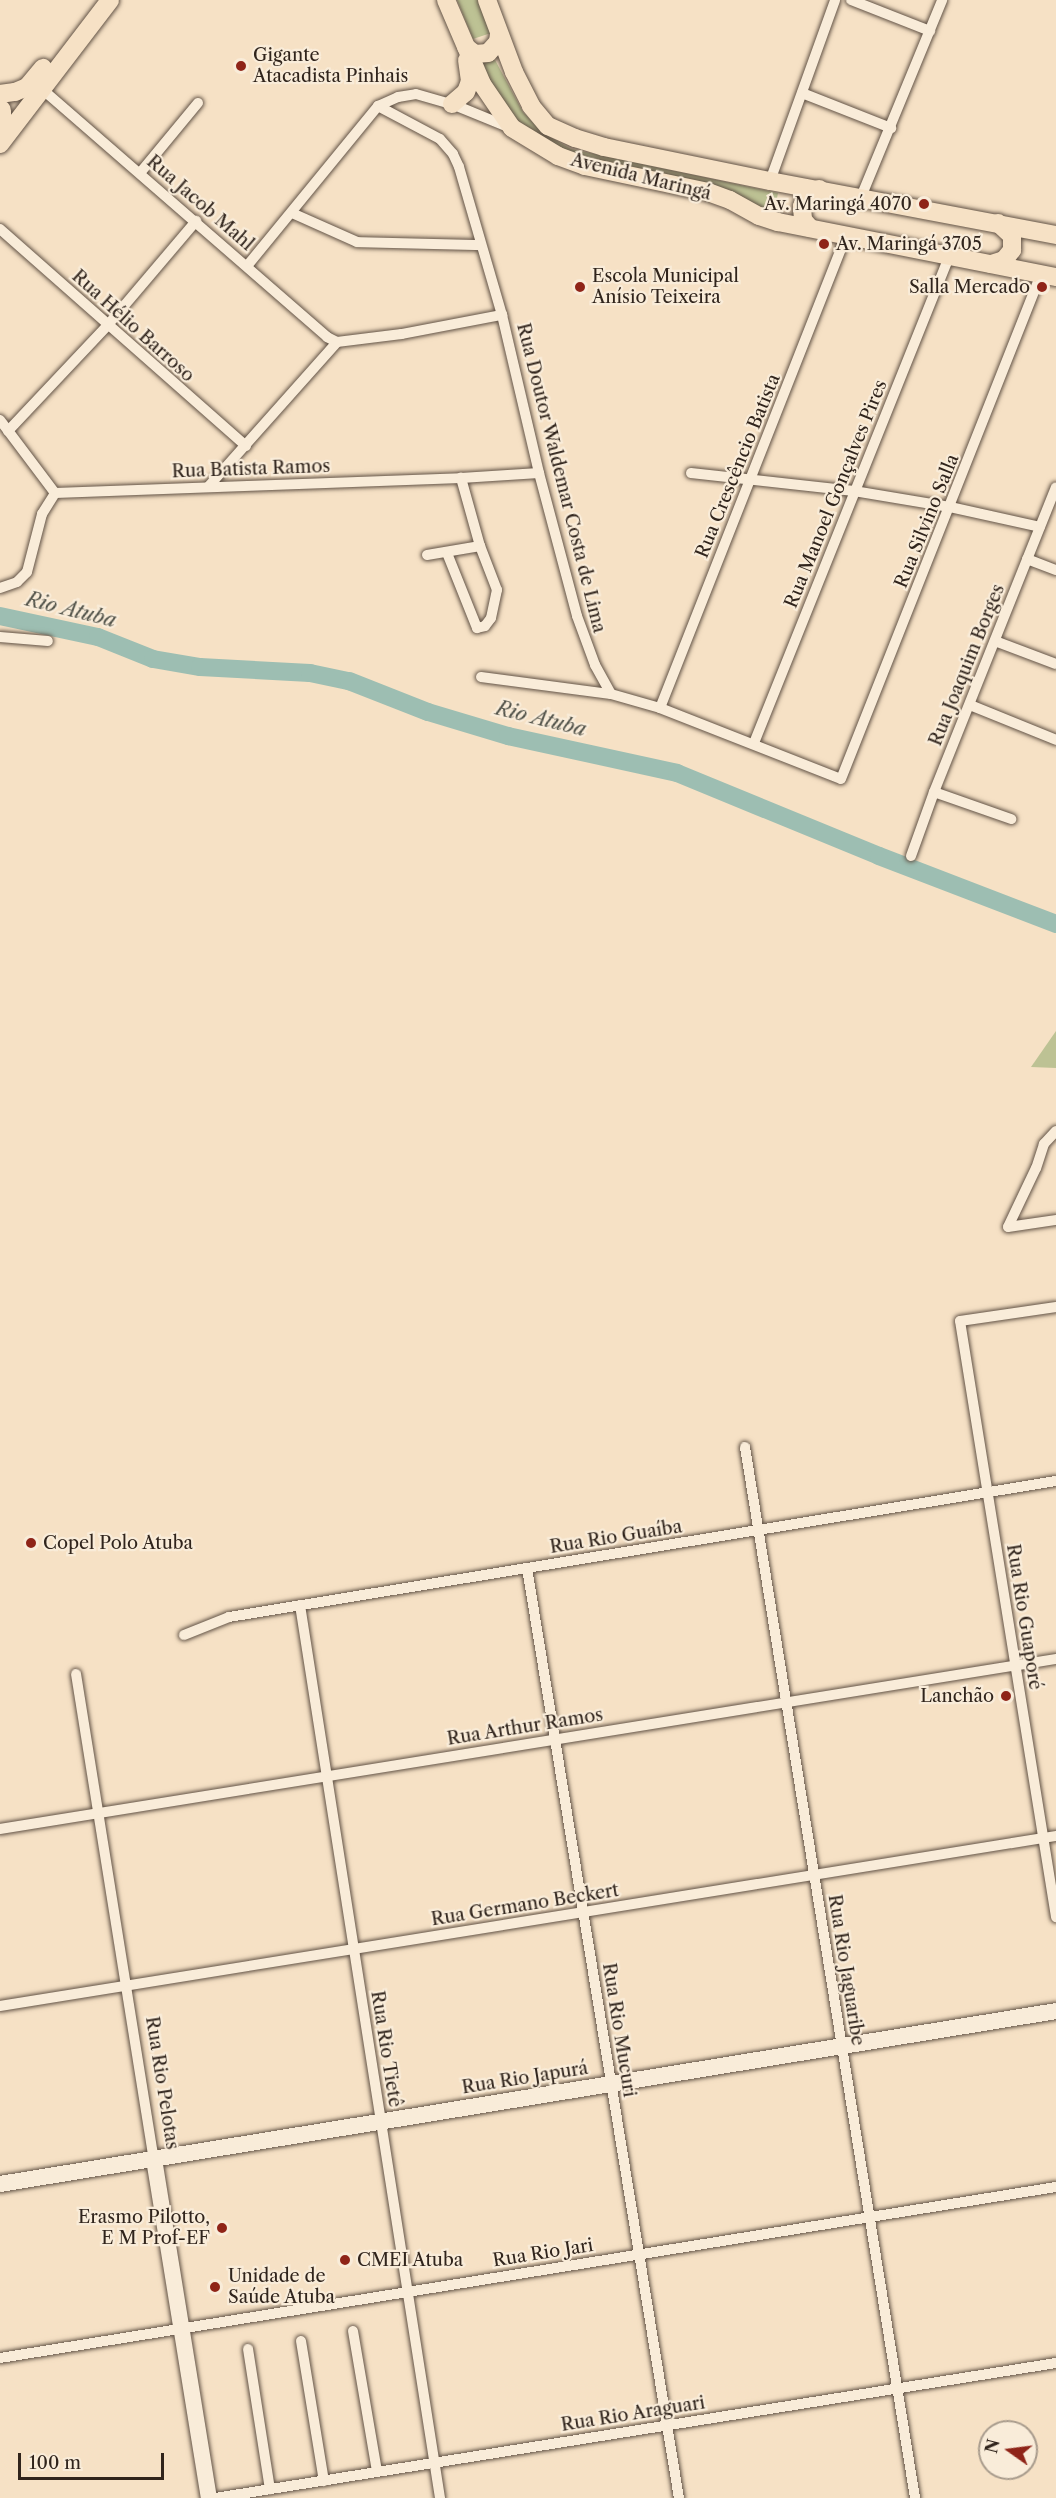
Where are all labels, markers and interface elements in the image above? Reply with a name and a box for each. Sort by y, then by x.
place label: Gigante Atacadista Pinhais [253,45,408,88]
marker: Gigante Atacadista Pinhais [234,59,248,73]
street label: Avenida Maringá [568,149,714,205]
street label: Rua Jacob Mahl [142,151,258,255]
place label: Av. Maringá 4070 [764,193,912,215]
marker: Av. Maringá 4070 [917,197,931,211]
place label: Av. Maringá 3705 [836,233,982,255]
marker: Av. Maringá 3705 [817,237,831,251]
street label: Rua Hélio Barroso [67,265,199,387]
place label: Escola Municipal Anísio Teixeira [592,266,739,308]
place label: Salla Mercado [909,276,1030,298]
marker: Escola Municipal Anísio Teixeira [573,280,587,294]
marker: Salla Mercado [1035,280,1049,294]
street label: Rua Doutor Waldemar Costa de Lima [512,320,610,636]
street label: Rua Crescêncio Batista [691,371,785,561]
street label: Rua Manoel Gonçalves Pires [780,377,892,611]
street label: Rua Silvino Salla [890,451,964,591]
street label: Rua Batista Ramos [171,455,331,483]
street label: Rua Joaquim Borges [925,581,1009,749]
water label: Rio Atuba [23,587,119,633]
water label: Rio Atuba [493,696,589,742]
street label: Rua Rio Guaíba [548,1516,684,1558]
place label: Copel Polo Atuba [43,1532,194,1554]
marker: Copel Polo Atuba [24,1536,38,1550]
street label: Rua Rio Guaporé [1002,1542,1046,1692]
place label: Lanchão [920,1685,994,1707]
marker: Lanchão [999,1689,1013,1703]
street label: Rua Arthur Ramos [445,1704,605,1750]
street label: Rua Germano Beckert [430,1879,620,1931]
street label: Rua Rio Jaguaribe [823,1893,869,2047]
street label: Rua Rio Mucuri [598,1961,640,2099]
street label: Rua Rio Tietê [366,1989,406,2109]
street label: Rua Rio Pelotas [141,2015,183,2151]
street label: Rua Rio Japurá [460,2057,590,2099]
place label: Erasmo Pilotto, E M Prof-EF [78,2207,210,2250]
marker: Erasmo Pilotto, E M Prof-EF [215,2221,229,2235]
street label: Rua Rio Jari [491,2234,595,2272]
place label: CMEI Atuba [357,2249,464,2271]
marker: CMEI Atuba [338,2253,352,2267]
place label: Unidade de Saúde Atuba [228,2266,336,2308]
marker: Unidade de Saúde Atuba [206,2278,224,2296]
street label: Rua Rio Araguari [559,2392,707,2436]
north arrow [978,2420,1038,2480]
text: N [981,2437,1004,2455]
scale bar [21,2441,166,2479]
text: 100 m [29,2452,81,2474]

